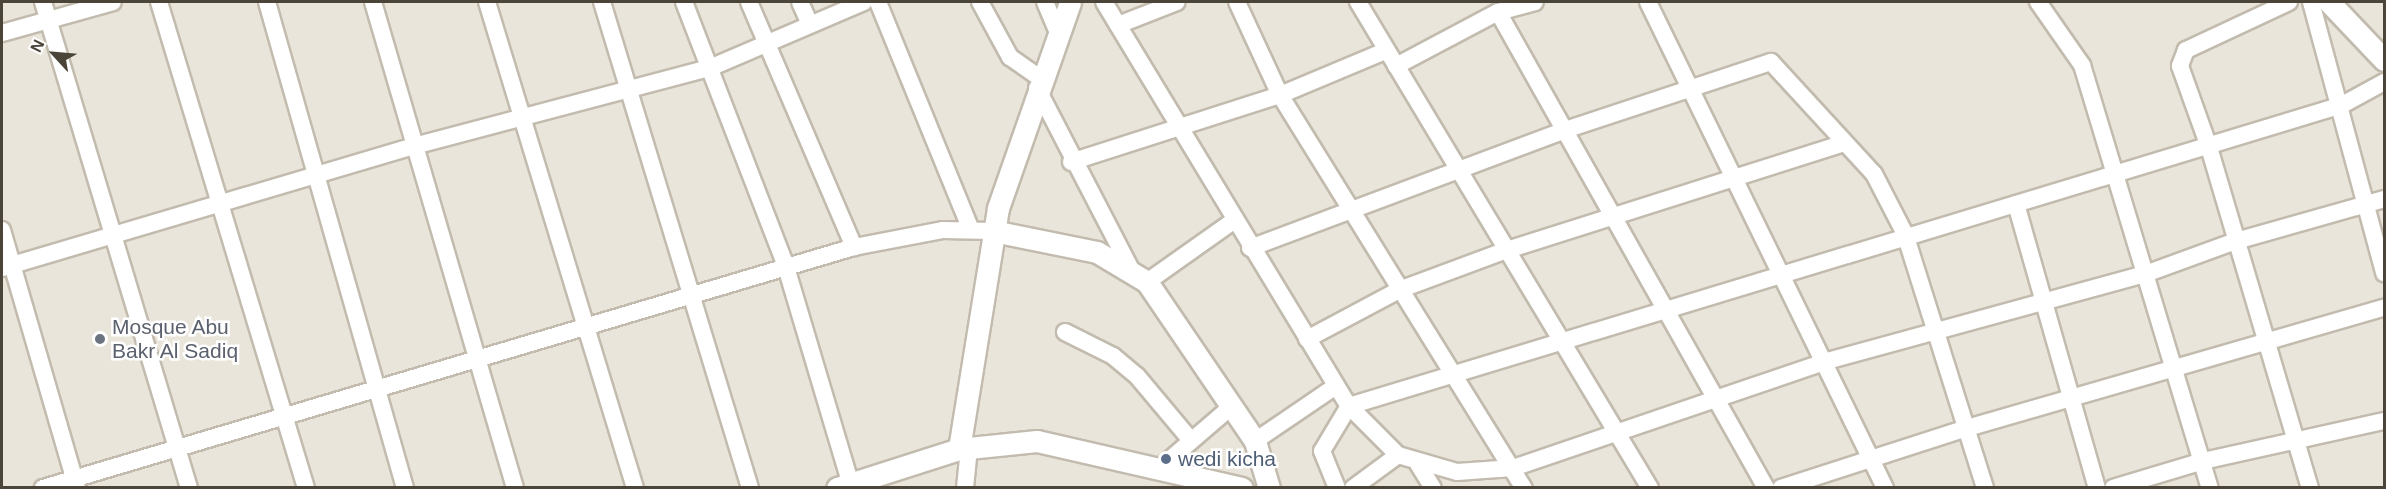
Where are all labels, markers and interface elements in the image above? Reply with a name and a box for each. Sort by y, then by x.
north arrow [24,24,84,84]
text: N [27,37,48,55]
place label: Mosque Abu Bakr Al Sadiq [112,314,239,364]
marker: Mosque Abu Bakr Al Sadiq [93,332,107,346]
place label: wedi kicha [1178,446,1276,472]
marker: wedi kicha [1159,452,1173,466]

